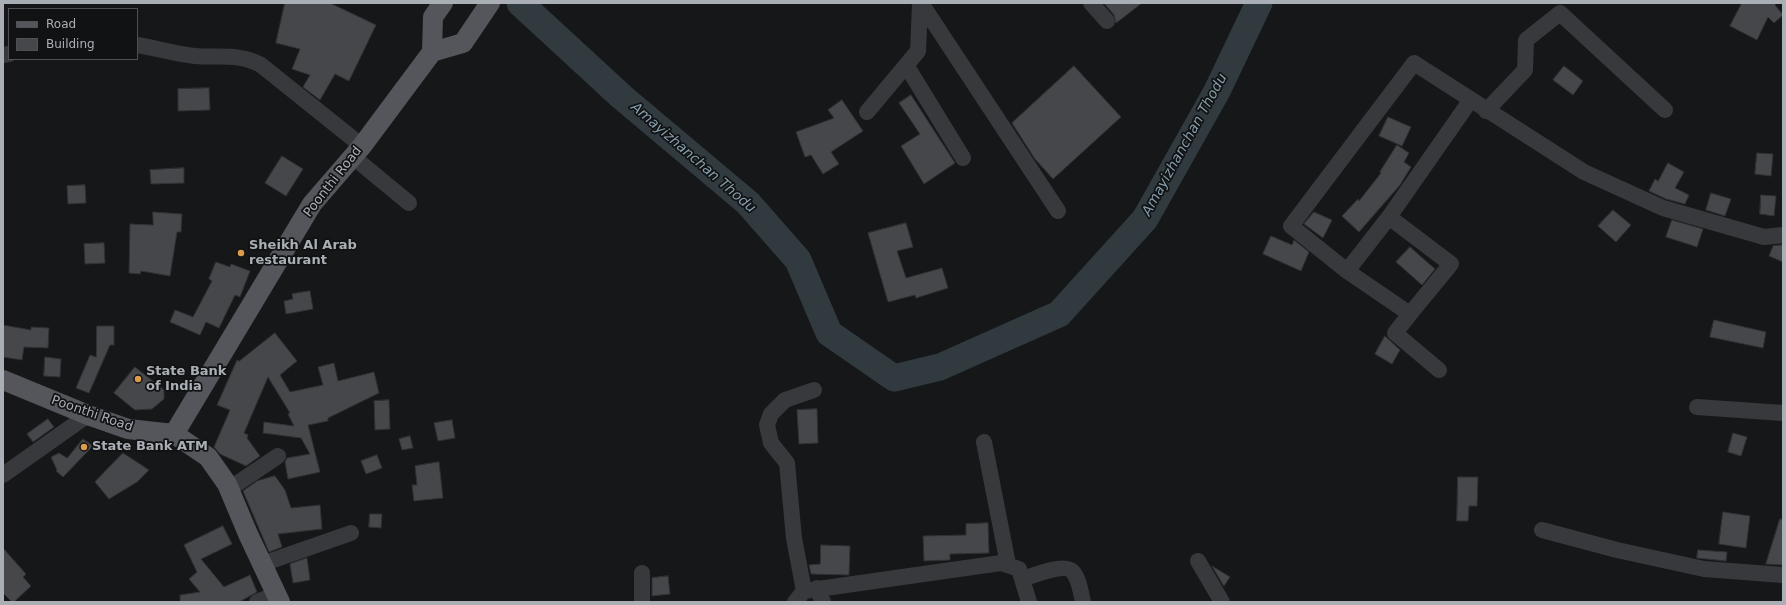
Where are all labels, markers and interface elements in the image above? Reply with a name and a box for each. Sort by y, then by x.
legend [8,8,138,60]
text: Road [46,17,76,31]
text: Building [46,37,95,51]
water label: Amayizhanchan Thodu [1139,71,1231,219]
water label: Amayizhanchan Thodu [627,99,759,217]
street label: Poonthi Road [301,144,365,220]
place label: Sheikh Al Arab restaurant [249,238,357,269]
marker: Sheikh Al Arab restaurant [236,248,246,258]
place label: State Bank of India [146,364,226,395]
marker: State Bank of India [133,374,143,384]
street label: Poonthi Road [49,393,135,435]
place label: State Bank ATM [92,439,208,455]
marker: State Bank ATM [79,442,89,452]

